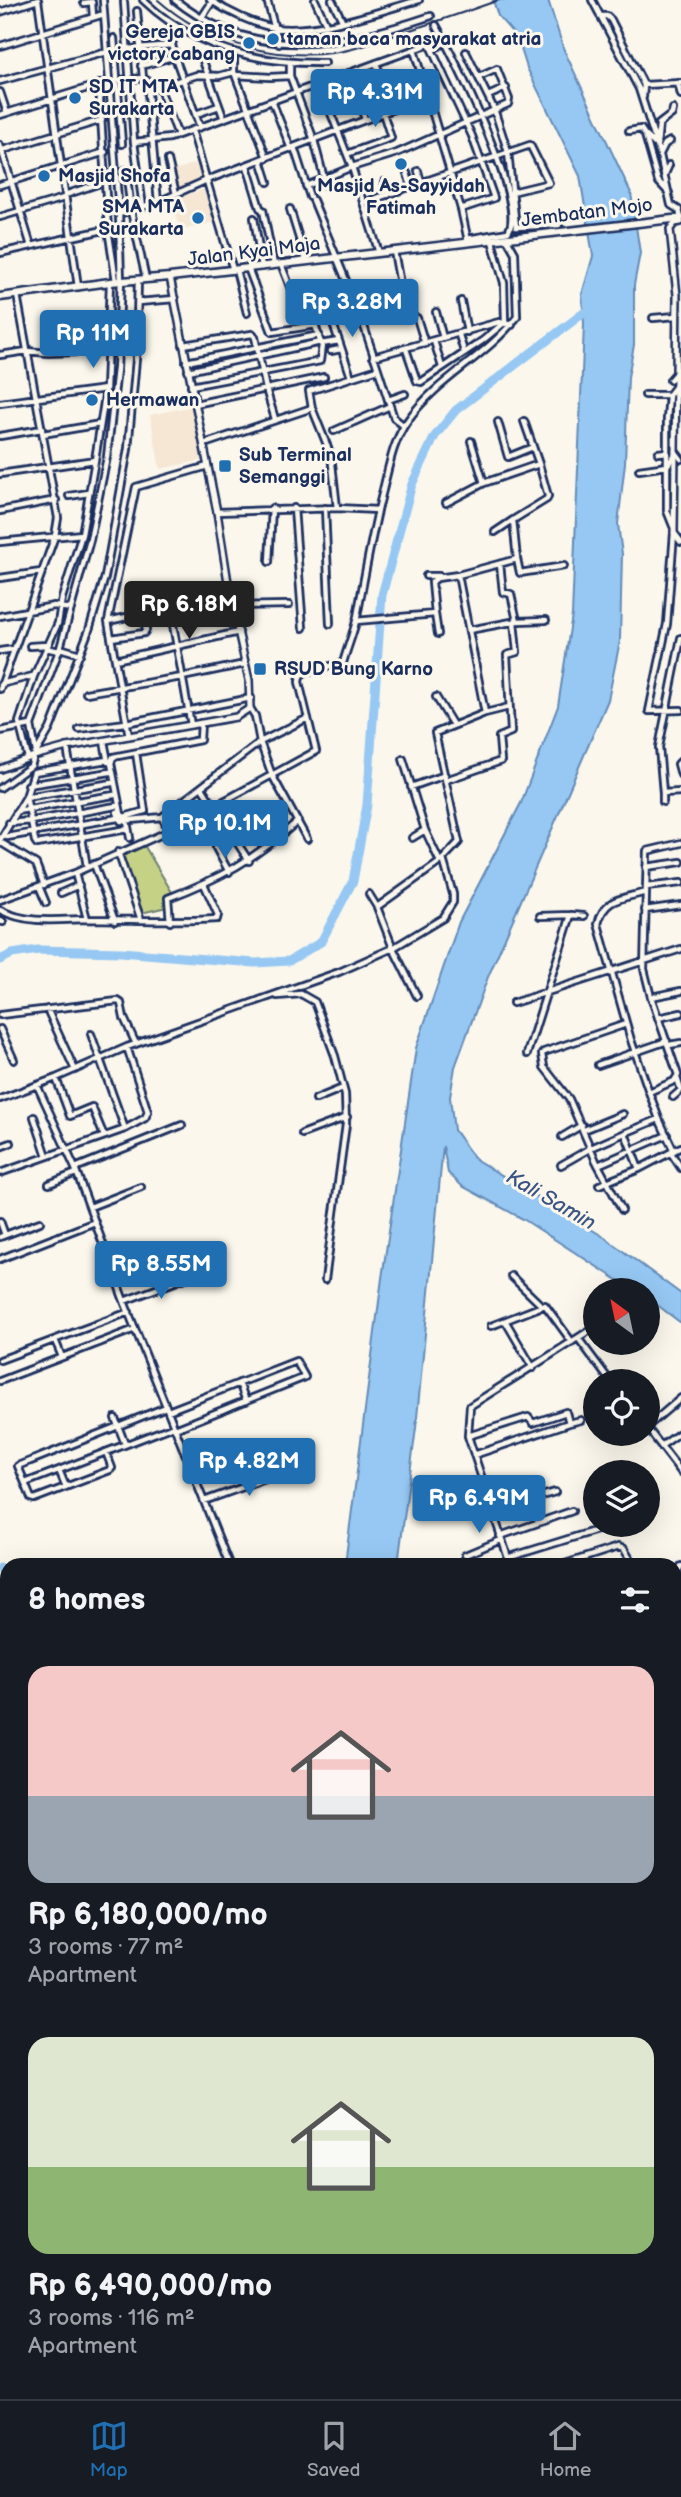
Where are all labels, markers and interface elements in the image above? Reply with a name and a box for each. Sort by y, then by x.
place label: Gereja GBIS victory cabang [107,21,235,66]
place label: taman baca masyarakat atria [286,28,542,51]
marker: taman baca masyarakat atria [265,31,281,47]
marker: Gereja GBIS victory cabang [241,35,257,51]
pin: Rp 4.31M [303,69,447,129]
place label: SD IT MTA Surakarta [89,76,179,121]
text: Rp 4.31M [327,78,423,106]
marker: SD IT MTA Surakarta [67,90,83,106]
marker: Masjid As-Sayyidah Fatimah [393,156,409,172]
place label: Masjid Shofa [58,165,171,188]
marker: Masjid Shofa [36,168,52,184]
place label: Masjid As-Sayyidah Fatimah [317,175,485,220]
street label: Jembatan Mojo [520,194,654,232]
place label: SMA MTA Surakarta [98,196,184,241]
marker: SMA MTA Surakarta [190,210,206,226]
street label: Jalan Kyai Maja [186,232,322,272]
pin: Rp 3.28M [280,280,424,339]
text: Rp 3.28M [301,288,403,316]
pin: Rp 11M [36,310,150,370]
text: Rp 11M [56,319,130,347]
place label: Hermawan [106,389,199,412]
marker: Hermawan [84,392,100,408]
place label: Sub Terminal Semanggi [239,444,352,489]
marker: Sub Terminal Semanggi [217,458,233,474]
pin: Rp 6.18M [117,582,261,641]
text: Rp 6.18M [140,590,238,618]
place label: RSUD Bung Karno [274,658,433,681]
marker: RSUD Bung Karno [252,661,268,677]
pin: Rp 10.1M [153,800,297,860]
text: Rp 10.1M [178,809,272,837]
water label: Kali Samin [502,1164,600,1236]
pin: Rp 8.55M [89,1242,233,1301]
text: Rp 8.55M [111,1250,211,1278]
north arrow [583,1278,660,1354]
map controls [583,1278,660,1537]
button: locate [583,1369,660,1446]
pin: Rp 4.82M [177,1438,321,1498]
text: Rp 4.82M [198,1447,300,1475]
button: layers [583,1460,660,1537]
pin: Rp 6.49M [407,1476,551,1535]
text: Rp 6.49M [428,1484,530,1512]
icon: filters [616,1581,654,1619]
text: 8 homes [28,1582,145,1618]
icon: home [278,1712,404,1838]
text: Rp 6,180,000/mo [28,1897,268,1933]
text: 3 rooms · 77 m² [28,1933,184,1961]
text: Apartment [28,1961,137,1989]
icon: home [278,2083,404,2209]
text: Rp 6,490,000/mo [28,2268,272,2304]
text: 3 rooms · 116 m² [28,2304,195,2332]
text: Apartment [28,2332,137,2360]
tab: Map [90,2417,128,2482]
tab: Saved [307,2417,360,2482]
tab: Home [540,2417,591,2482]

